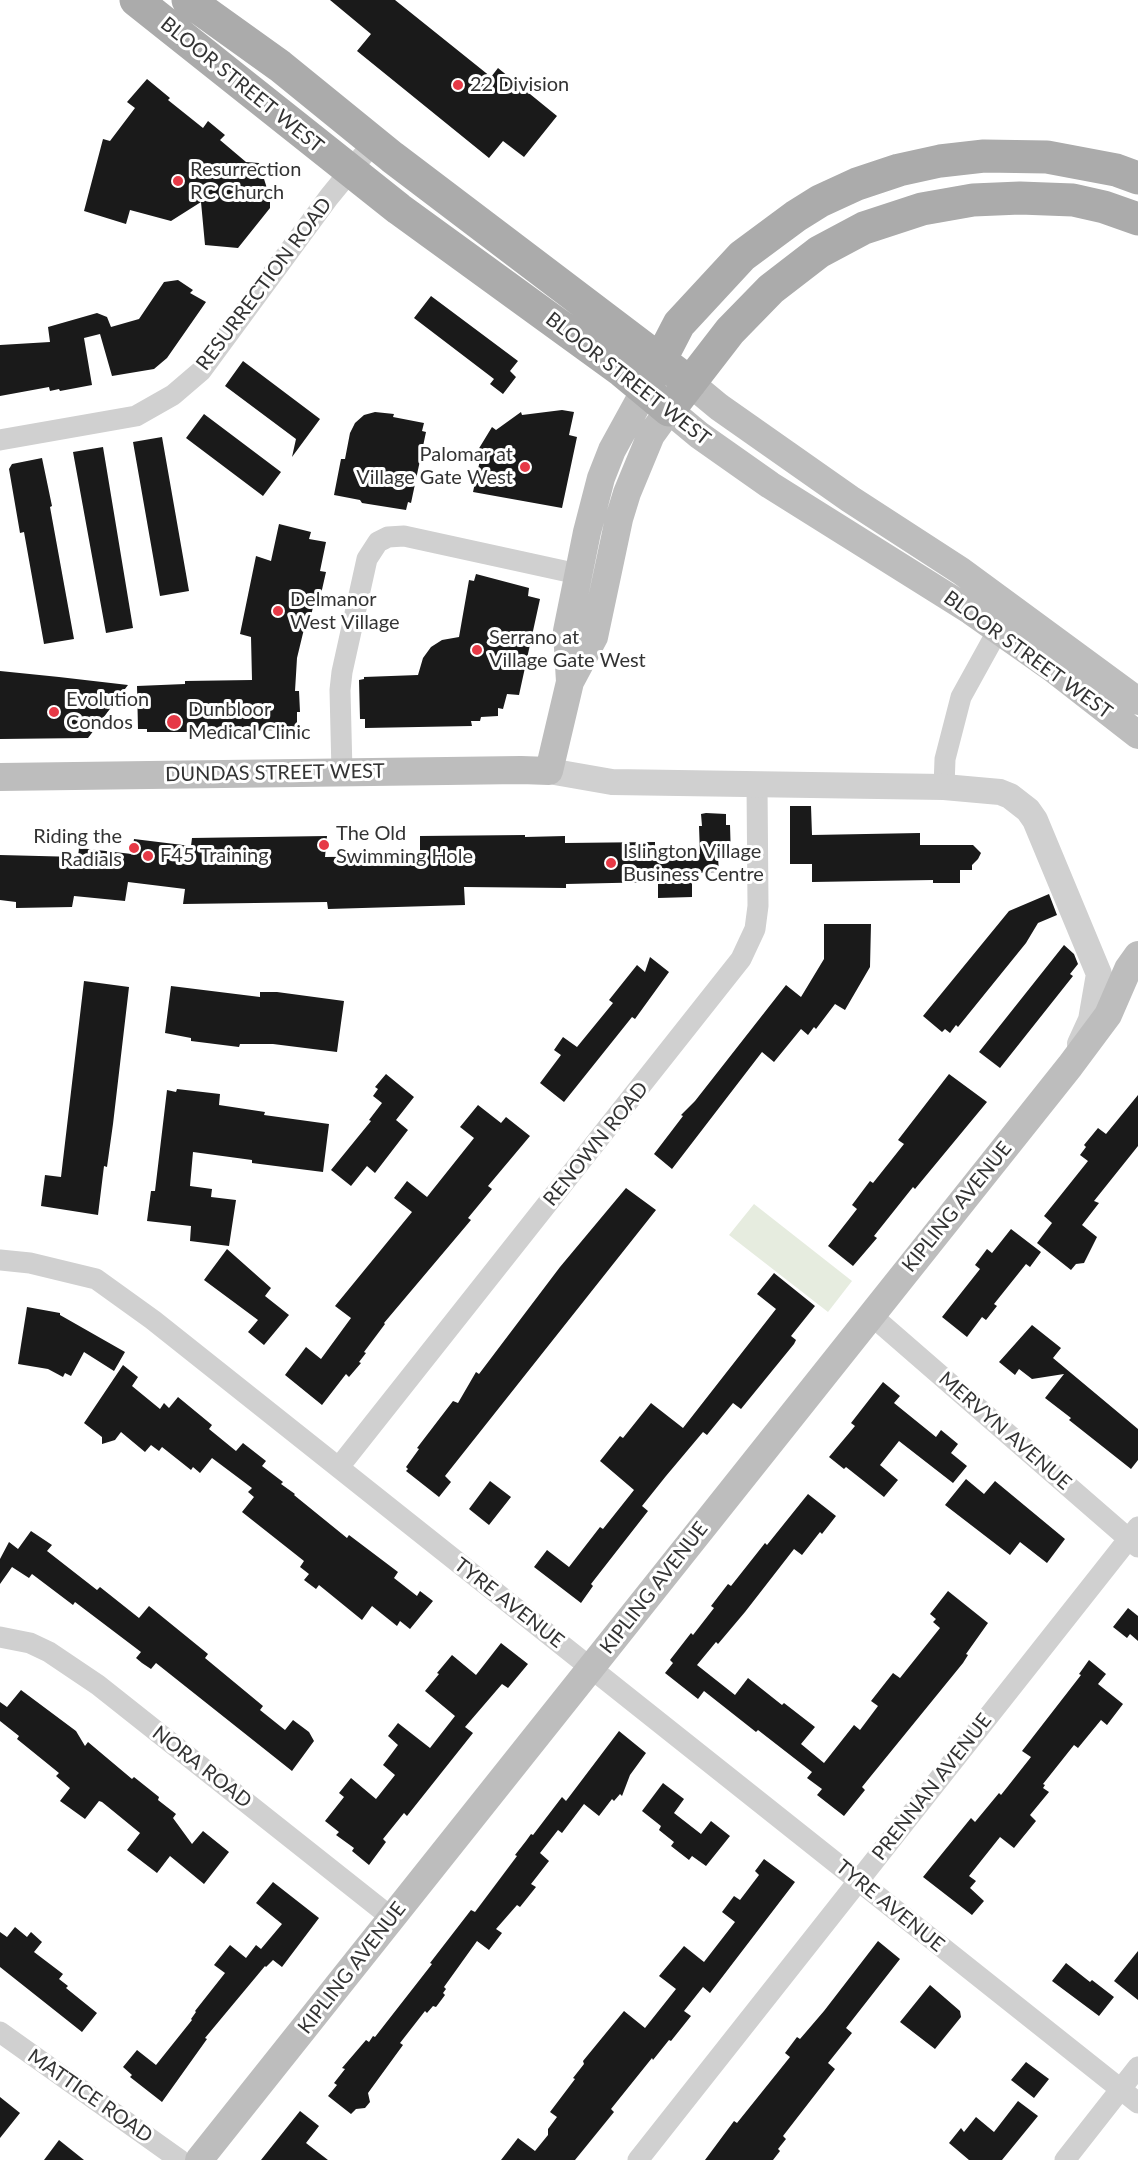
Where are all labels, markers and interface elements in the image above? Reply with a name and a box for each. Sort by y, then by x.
street label: BLOOR STREET WEST [156,12,328,158]
place label: 22 Division [470,73,569,97]
marker: 22 Division [451,78,465,92]
place label: Resurrection RC Church [190,158,301,205]
marker: Resurrection RC Church [171,174,185,188]
street label: RESURRECTION ROAD [191,193,337,375]
street label: BLOOR STREET WEST [541,307,715,451]
place label: Palomar at Village Gate West [356,443,513,490]
marker: Palomar at Village Gate West [518,460,532,474]
street label: BLOOR STREET WEST [939,586,1117,724]
place label: Delmanor West Village [290,588,400,635]
marker: Delmanor West Village [271,604,285,618]
place label: Serrano at Village Gate West [489,626,646,673]
marker: Serrano at Village Gate West [470,643,484,657]
place label: Evolution Condos [66,688,149,735]
place label: Dunbloor Medical Clinic [188,698,311,745]
marker: Evolution Condos [47,705,61,719]
marker: Dunbloor Medical Clinic [165,713,183,731]
street label: DUNDAS STREET WEST [165,759,385,787]
place label: The Old Swimming Hole [336,822,473,869]
place label: Riding the Radials [33,825,122,872]
marker: The Old Swimming Hole [317,838,331,852]
place label: Islington Village Business Centre [623,840,764,887]
marker: Riding the Radials [127,841,141,855]
place label: F45 Training [160,844,269,868]
marker: F45 Training [141,849,155,863]
marker: Islington Village Business Centre [604,856,618,870]
street label: RENOWN ROAD [539,1077,653,1211]
street label: KIPLING AVENUE [897,1137,1017,1277]
street label: MERVYN AVENUE [934,1367,1076,1495]
street label: KIPLING AVENUE [595,1517,713,1659]
street label: TYRE AVENUE [449,1553,569,1653]
street label: PRENNAN AVENUE [867,1709,997,1865]
street label: NORA ROAD [148,1721,256,1813]
street label: TYRE AVENUE [831,1855,949,1957]
street label: KIPLING AVENUE [293,1897,411,2039]
street label: MATTICE ROAD [23,2044,157,2148]

